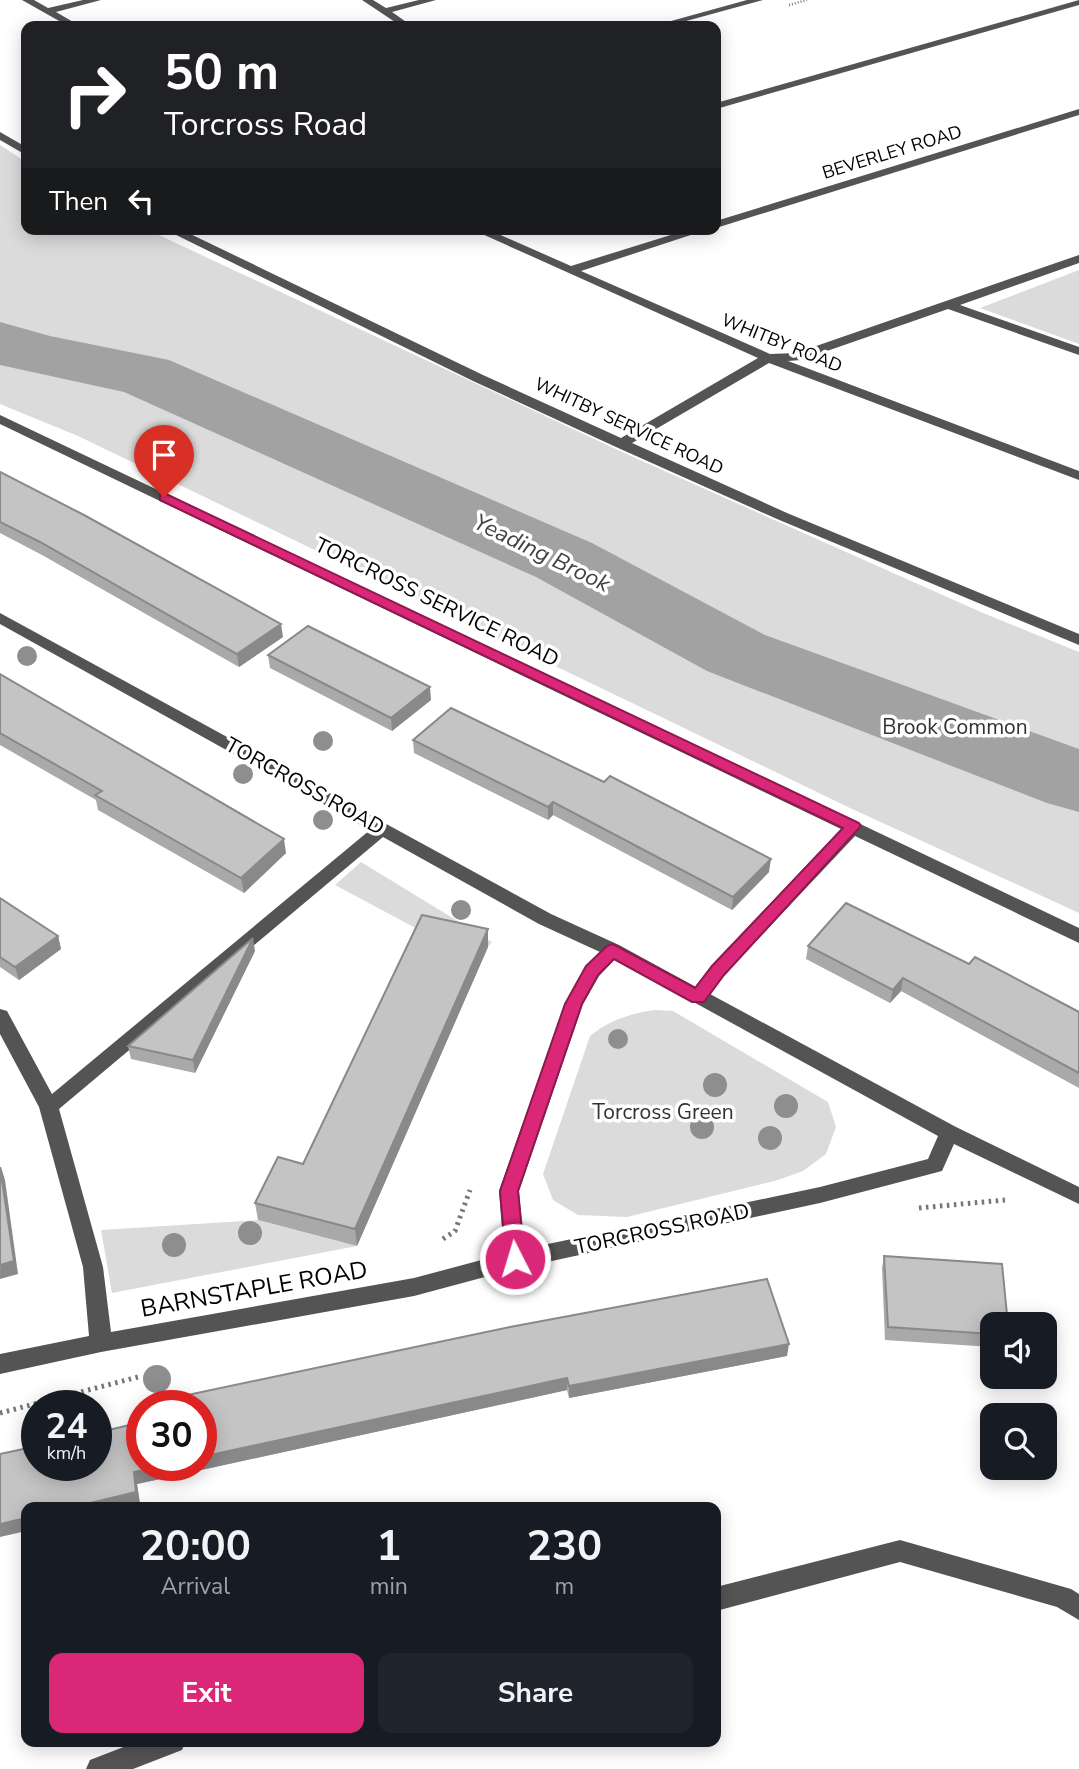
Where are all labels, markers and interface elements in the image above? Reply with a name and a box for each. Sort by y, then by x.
text: 50 m [164,39,279,106]
icon: right [49,49,140,140]
text: Torcross Road [164,103,367,146]
street label: BEVERLEY ROAD [819,119,965,185]
icon: left [122,182,160,220]
text: Then [49,184,108,219]
street label: WHITBY ROAD [718,308,846,378]
street label: WHITBY SERVICE ROAD [531,372,727,480]
pin [134,425,194,497]
icon: arrive [145,436,183,474]
water label: Yeading Brook [469,507,616,600]
street label: TORCROSS SERVICE ROAD [310,531,564,673]
park label: Brook Common [882,713,1028,741]
street label: TORCROSS ROAD [220,731,390,841]
park label: Torcross Green [592,1098,734,1126]
street label: TORCROSS ROAD [572,1197,752,1261]
position arrow [478,1222,552,1296]
street label: BARNSTAPLE ROAD [138,1253,370,1325]
map controls [980,1312,1057,1480]
button: sound [980,1312,1057,1389]
speed limit sign: 30 [126,1390,217,1481]
text: 24 [45,1403,88,1450]
button: search [980,1403,1057,1480]
text: km/h [47,1441,86,1465]
text: 20:00 [140,1518,251,1575]
text: 1 [376,1518,401,1575]
text: 230 [527,1518,602,1575]
text: Arrival [161,1571,230,1602]
text: min [370,1571,408,1602]
text: m [555,1571,574,1602]
button: Exit [49,1653,364,1733]
button: Share [378,1653,693,1733]

